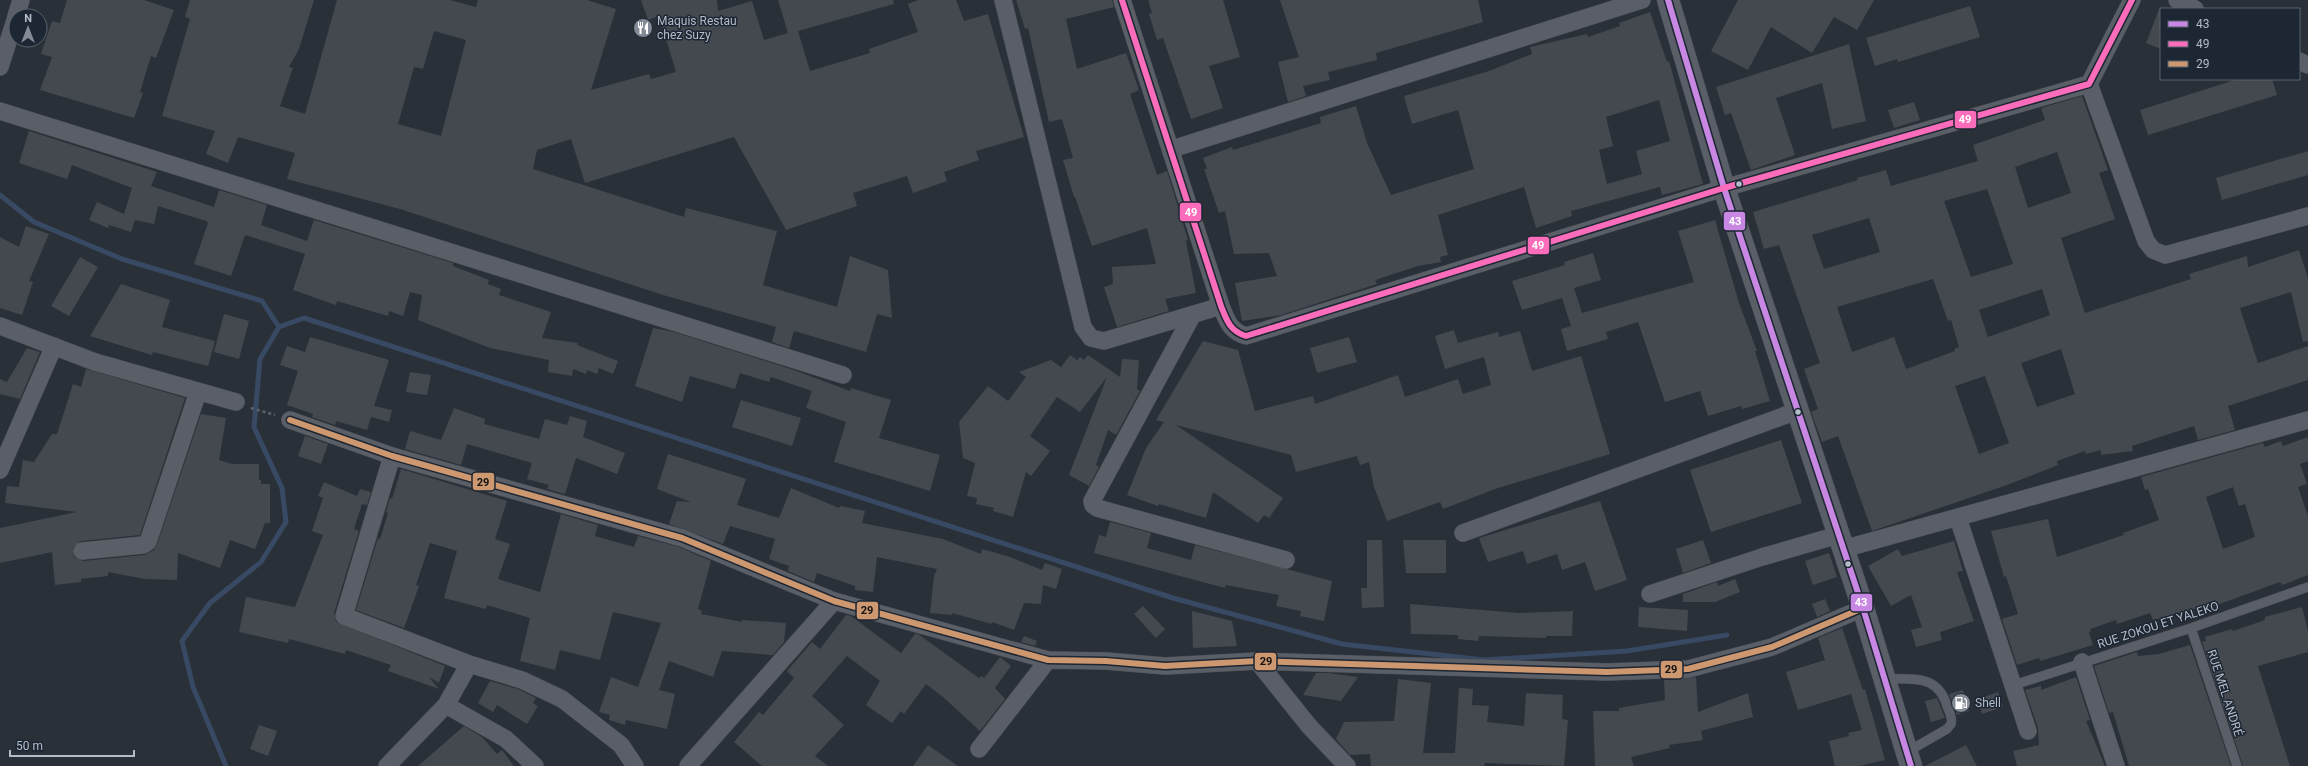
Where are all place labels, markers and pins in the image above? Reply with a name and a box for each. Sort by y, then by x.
place label: Maquis Restau chez Suzy [657,14,737,42]
restaurant icon: Maquis Restau chez Suzy [632,17,654,39]
unlabelled marker [1734,179,1744,189]
unlabelled marker [1793,407,1803,417]
unlabelled marker [1843,559,1853,569]
fuel station icon: Shell [1950,692,1972,714]
place label: Shell [1975,696,2001,710]

